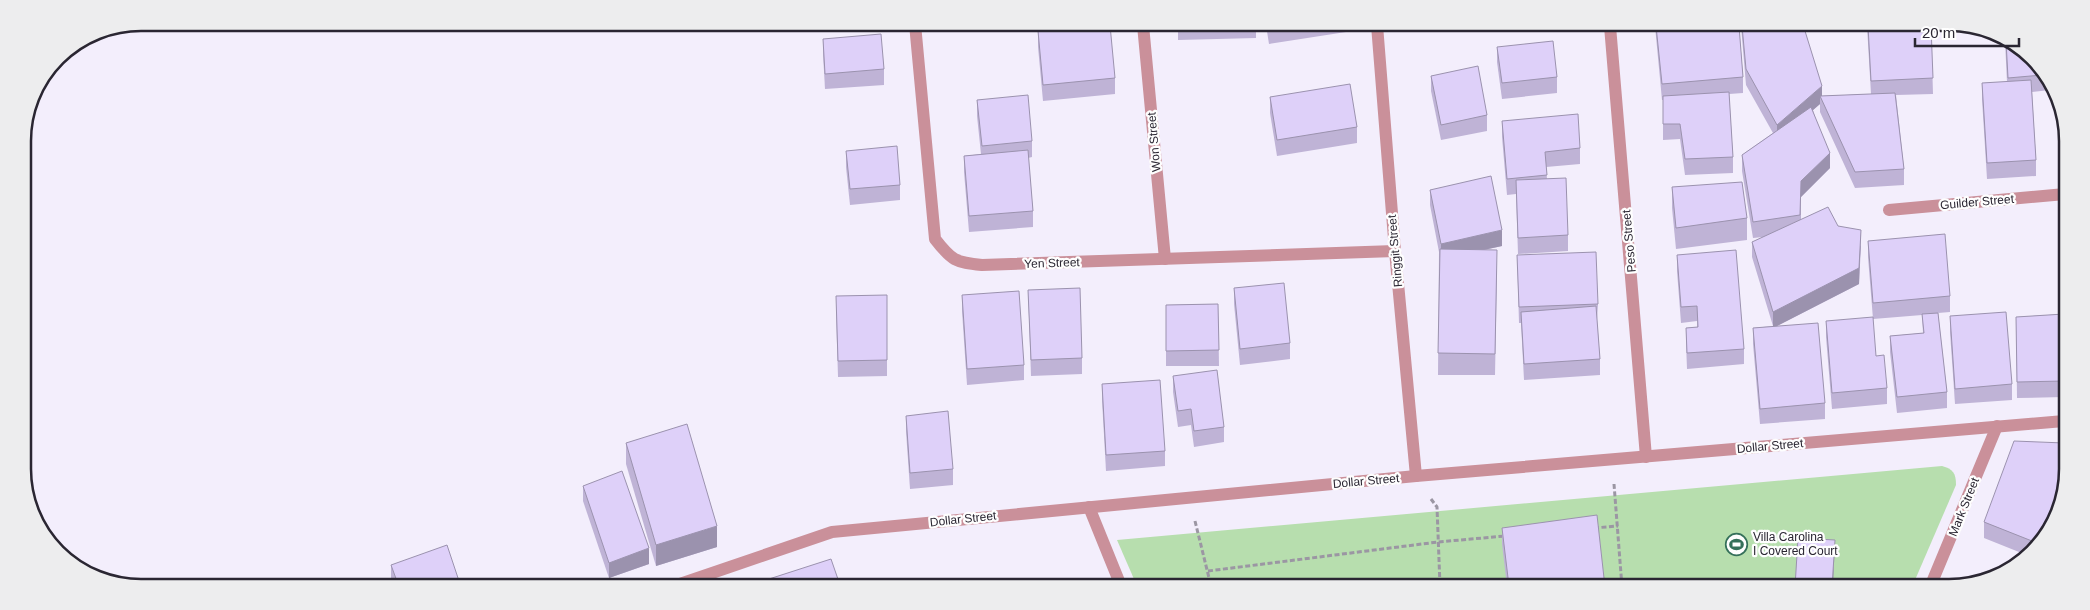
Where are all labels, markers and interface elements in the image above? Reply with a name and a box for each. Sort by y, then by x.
scale bar [1915,15,2019,47]
text: 20 m [1922,24,1955,41]
street label: Won Street [1144,111,1164,172]
street label: Guilder Street [1940,192,2015,212]
street label: Peso Street [1619,208,1639,273]
street label: Ringgit Street [1385,214,1405,288]
street label: Yen Street [1024,255,1081,271]
street label: Dollar Street [1736,436,1804,456]
street label: Dollar Street [1332,471,1400,491]
street label: Mark Street [1946,475,1982,538]
street label: Dollar Street [929,508,998,529]
place label: Villa Carolina I Covered Court [1753,530,1838,558]
sports icon: Villa Carolina I Covered Court [1725,532,1749,556]

